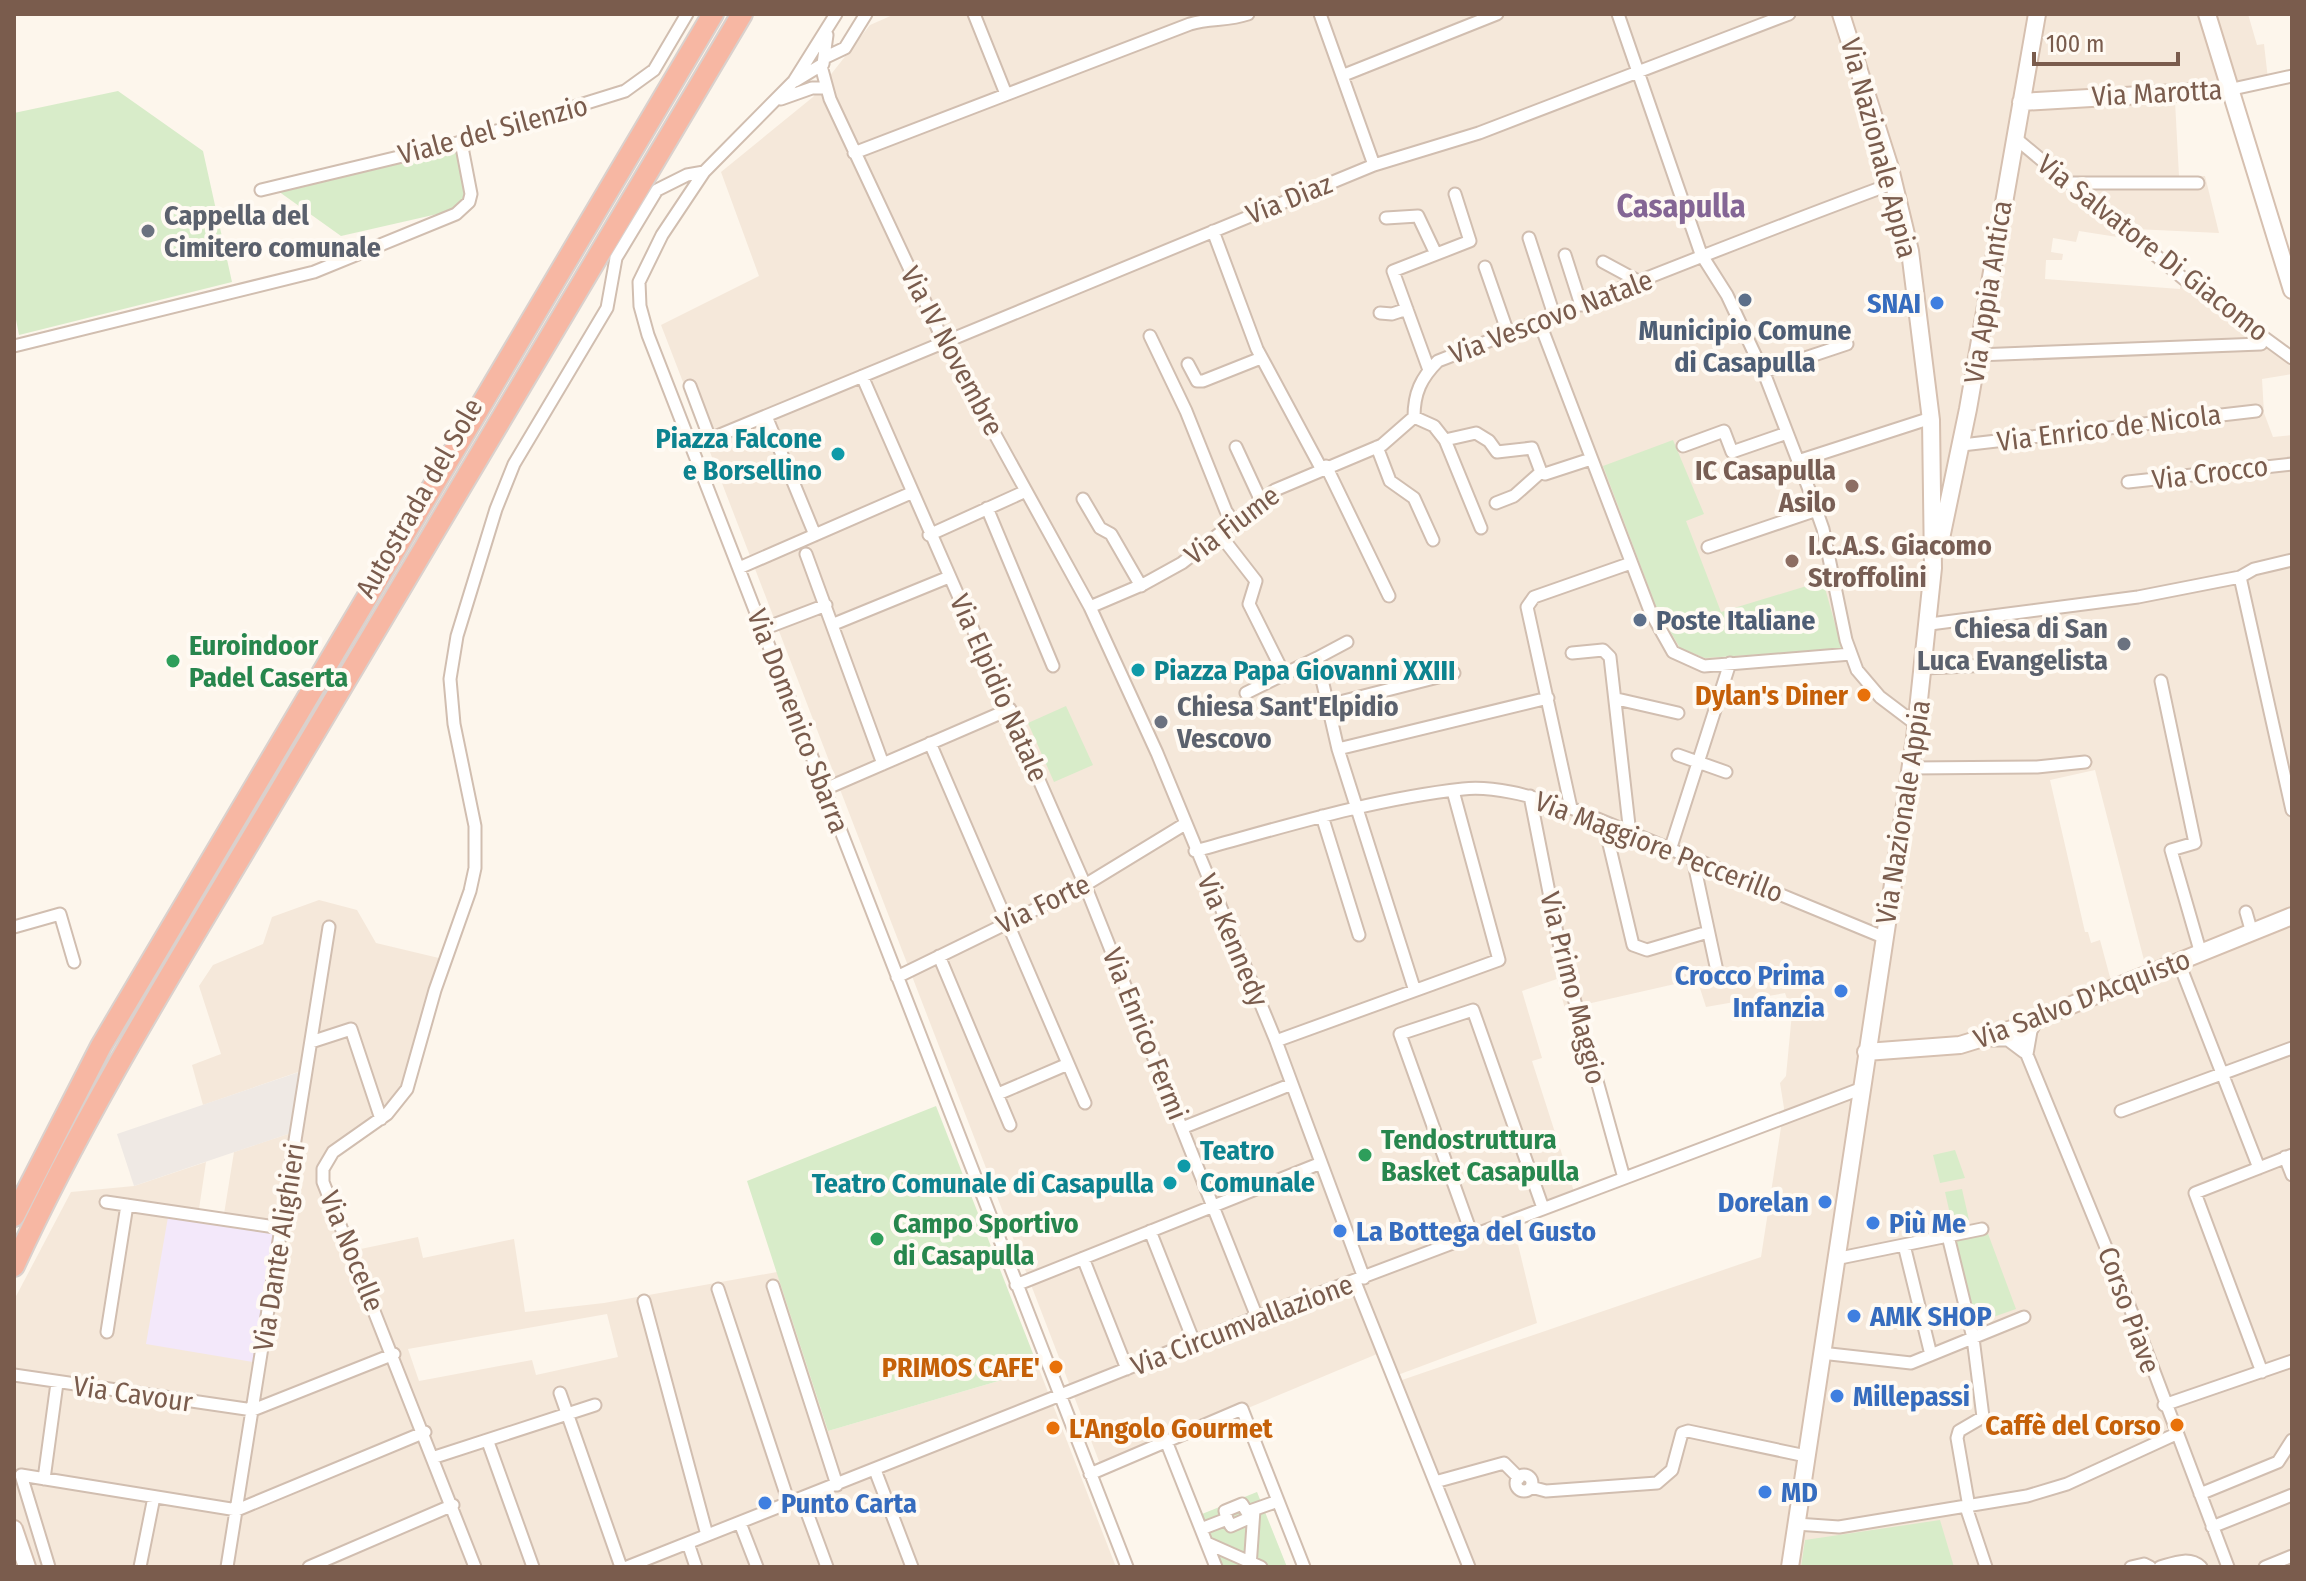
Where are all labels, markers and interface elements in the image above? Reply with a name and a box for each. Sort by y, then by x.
scale bar [2034,16,2178,66]
text: 100 m [2046,30,2104,58]
street label: Via Nazionale Appia [1834,34,1924,262]
street label: Via Marotta [2091,73,2223,113]
street label: Viale del Silenzio [395,89,591,171]
street label: Via Salvatore Di Giacomo [2031,148,2275,348]
street label: Via Diaz [1241,167,1337,231]
district label: Casapulla [1616,187,1746,225]
street label: Via Appia Antica [1957,198,2019,386]
place label: Cappella del Cimitero comunale [164,199,381,264]
marker: Cappella del Cimitero comunale [139,222,157,240]
street label: Via IV Novembre [894,261,1010,441]
street label: Via Vescovo Natale [1445,263,1657,371]
place label: SNAI [1867,287,1921,320]
marker: Municipio Comune di Casapulla [1736,291,1754,309]
marker: SNAI [1928,294,1946,312]
place label: Municipio Comune di Casapulla [1638,314,1852,379]
street label: Autostrada del Sole [349,393,489,603]
street label: Via Enrico de Nicola [1995,398,2223,458]
place label: Piazza Falcone e Borsellino [655,422,822,487]
marker: Piazza Falcone e Borsellino [829,445,847,463]
street label: Via Crocco [2150,450,2270,496]
place label: IC Casapulla Asilo [1695,454,1836,519]
marker: IC Casapulla Asilo [1843,477,1861,495]
street label: Via Fiume [1178,479,1286,571]
place label: I.C.A.S. Giacomo Stroffolini [1808,529,1992,594]
marker: I.C.A.S. Giacomo Stroffolini [1783,552,1801,570]
street label: Via Elpidio Natale [943,589,1055,787]
street label: Via Domenico Sbarra [740,604,856,838]
place label: Poste Italiane [1656,604,1815,637]
marker: Poste Italiane [1631,611,1649,629]
place label: Chiesa di San Luca Evangelista [1917,612,2108,677]
place label: Euroindoor Padel Caserta [189,629,348,694]
marker: Chiesa di San Luca Evangelista [2115,635,2133,653]
marker: Euroindoor Padel Caserta [164,652,182,670]
place label: Piazza Papa Giovanni XXIII [1154,654,1456,687]
marker: Piazza Papa Giovanni XXIII [1129,661,1147,679]
place label: Dylan's Diner [1695,679,1849,712]
marker: Dylan's Diner [1855,686,1873,704]
place label: Chiesa Sant'Elpidio Vescovo [1176,690,1399,755]
street label: Via Nazionale Appia [1869,698,1937,926]
marker: Chiesa Sant'Elpidio Vescovo [1152,713,1170,731]
street label: Via Maggiore Peccerillo [1530,784,1788,910]
street label: Via Forte [991,867,1095,941]
street label: Via Kennedy [1190,869,1276,1012]
street label: Via Primo Maggio [1533,889,1613,1087]
street label: Via Enrico Fermi [1096,943,1194,1125]
street label: Via Salvo D'Acquisto [1969,943,2195,1055]
place label: Crocco Prima Infanzia [1675,959,1825,1024]
marker: Crocco Prima Infanzia [1832,982,1850,1000]
place label: Tendostruttura Basket Casapulla [1381,1123,1580,1188]
place label: Teatro Comunale [1200,1134,1315,1199]
street label: Via Dante Alighieri [246,1141,312,1353]
marker: Tendostruttura Basket Casapulla [1356,1146,1374,1164]
marker: Teatro Comunale [1175,1157,1193,1175]
place label: Teatro Comunale di Casapulla [812,1167,1154,1200]
marker: Teatro Comunale di Casapulla [1161,1174,1179,1192]
street label: Via Nocelle [313,1186,391,1316]
place label: Dorelan [1718,1186,1809,1219]
marker: Dorelan [1816,1193,1834,1211]
place label: Campo Sportivo di Casapulla [893,1207,1079,1272]
place label: Più Me [1889,1207,1966,1240]
marker: Più Me [1864,1214,1882,1232]
place label: La Bottega del Gusto [1356,1215,1596,1248]
marker: La Bottega del Gusto [1331,1222,1349,1240]
marker: Campo Sportivo di Casapulla [868,1230,886,1248]
street label: Corso Piave [2091,1242,2167,1378]
street label: Via Circumvallazione [1126,1268,1358,1382]
place label: AMK SHOP [1869,1300,1992,1333]
marker: AMK SHOP [1845,1307,1863,1325]
place label: PRIMOS CAFE' [882,1351,1040,1384]
marker: PRIMOS CAFE' [1047,1358,1065,1376]
street label: Via Cavour [71,1369,195,1419]
place label: Millepassi [1853,1380,1970,1413]
marker: Millepassi [1828,1387,1846,1405]
place label: Caffè del Corso [1985,1409,2161,1442]
place label: L'Angolo Gourmet [1069,1412,1274,1445]
marker: Caffè del Corso [2168,1416,2186,1434]
marker: L'Angolo Gourmet [1044,1419,1062,1437]
place label: MD [1781,1476,1818,1509]
marker: MD [1756,1483,1774,1501]
place label: Punto Carta [781,1487,917,1520]
marker: Punto Carta [756,1494,774,1512]

